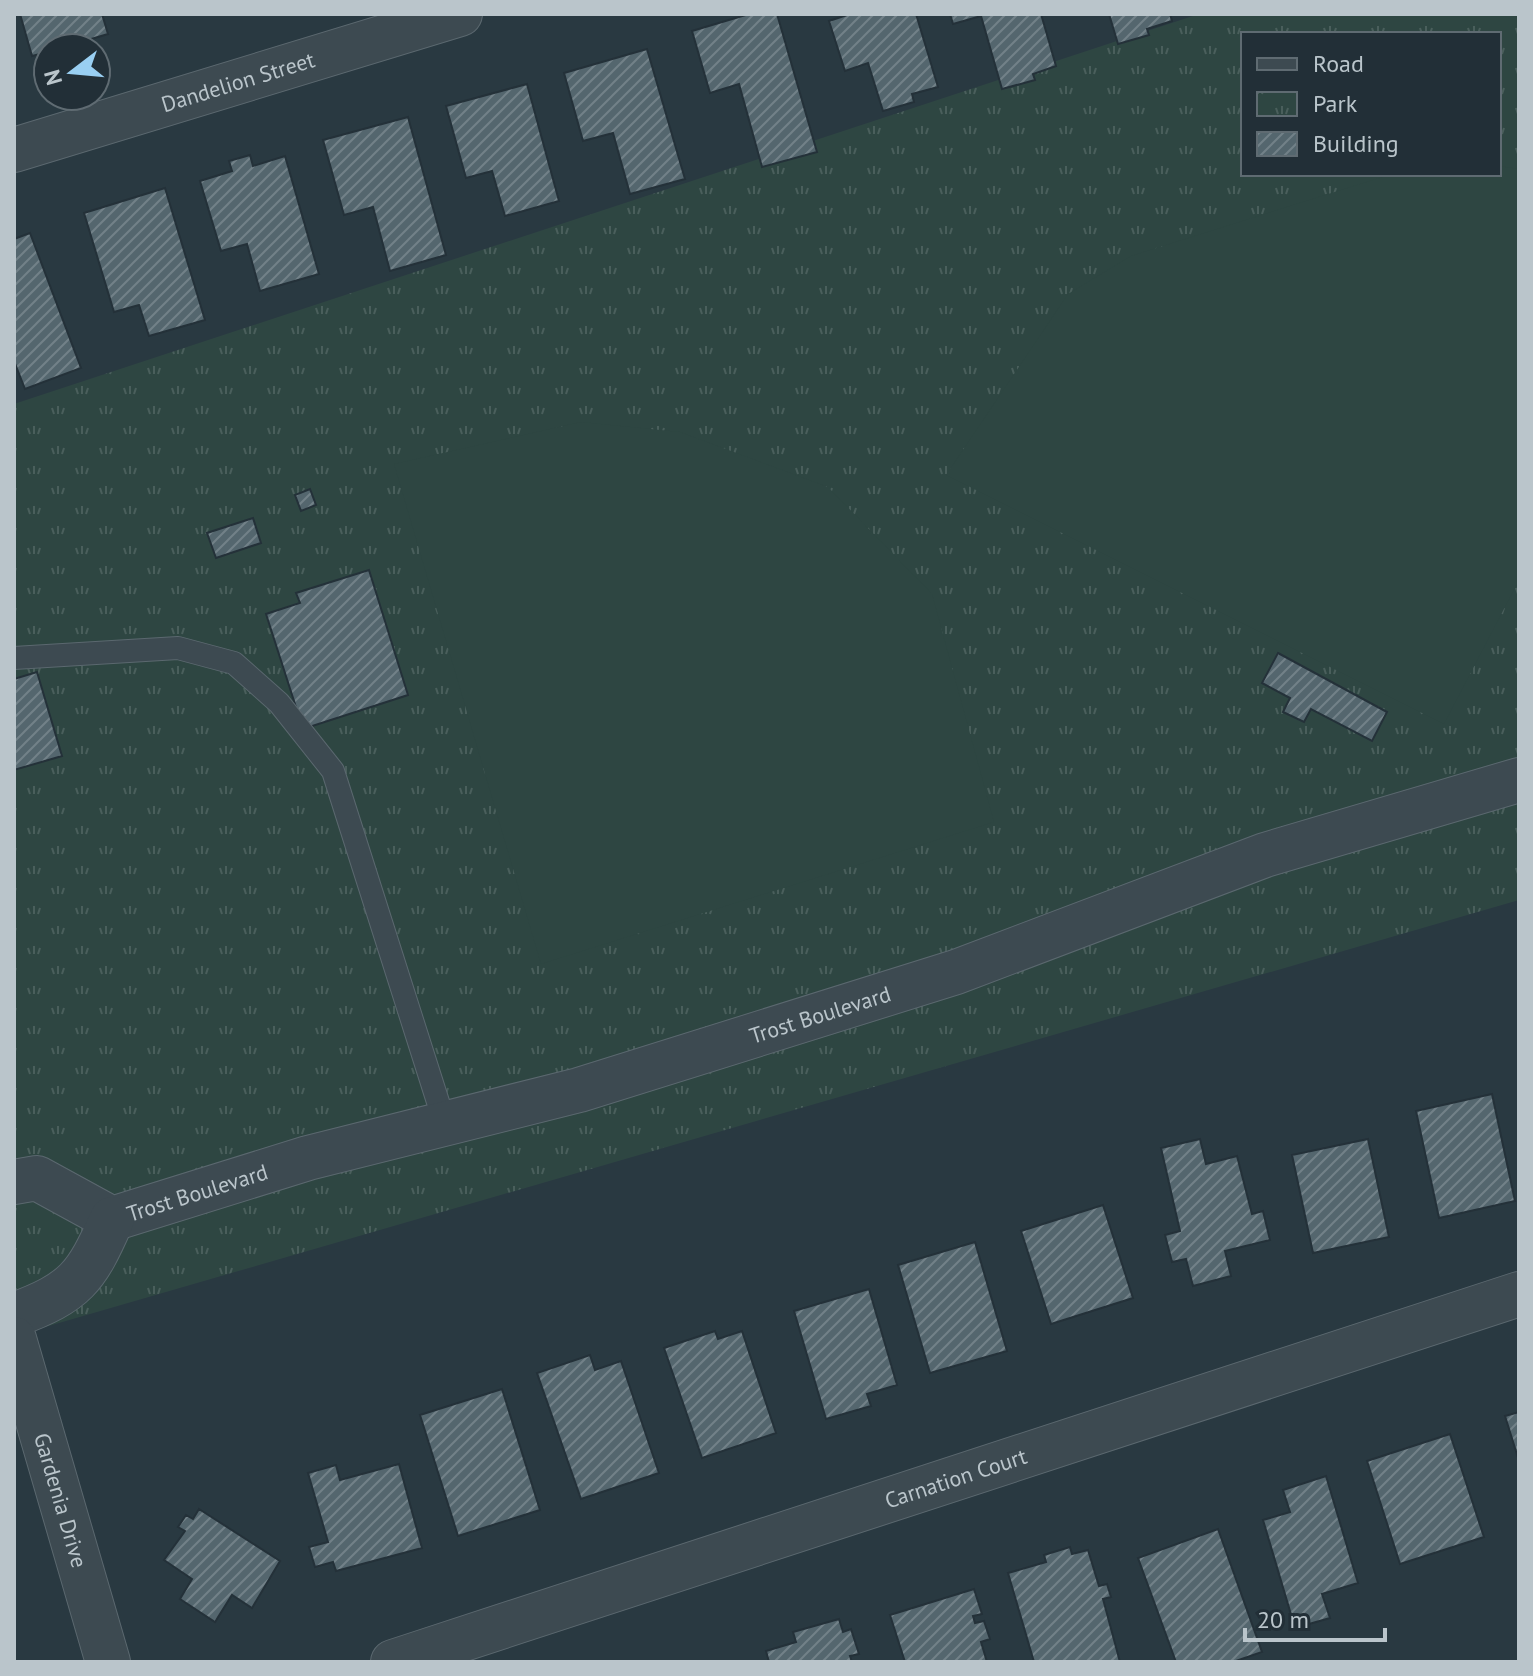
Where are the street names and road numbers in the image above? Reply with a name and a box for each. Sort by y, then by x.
street label: Dandelion Street [158,45,318,118]
street label: Trost Boulevard [746,979,894,1050]
street label: Trost Boulevard [123,1157,271,1228]
street label: Gardenia Drive [28,1430,94,1571]
street label: Carnation Court [881,1442,1031,1514]

